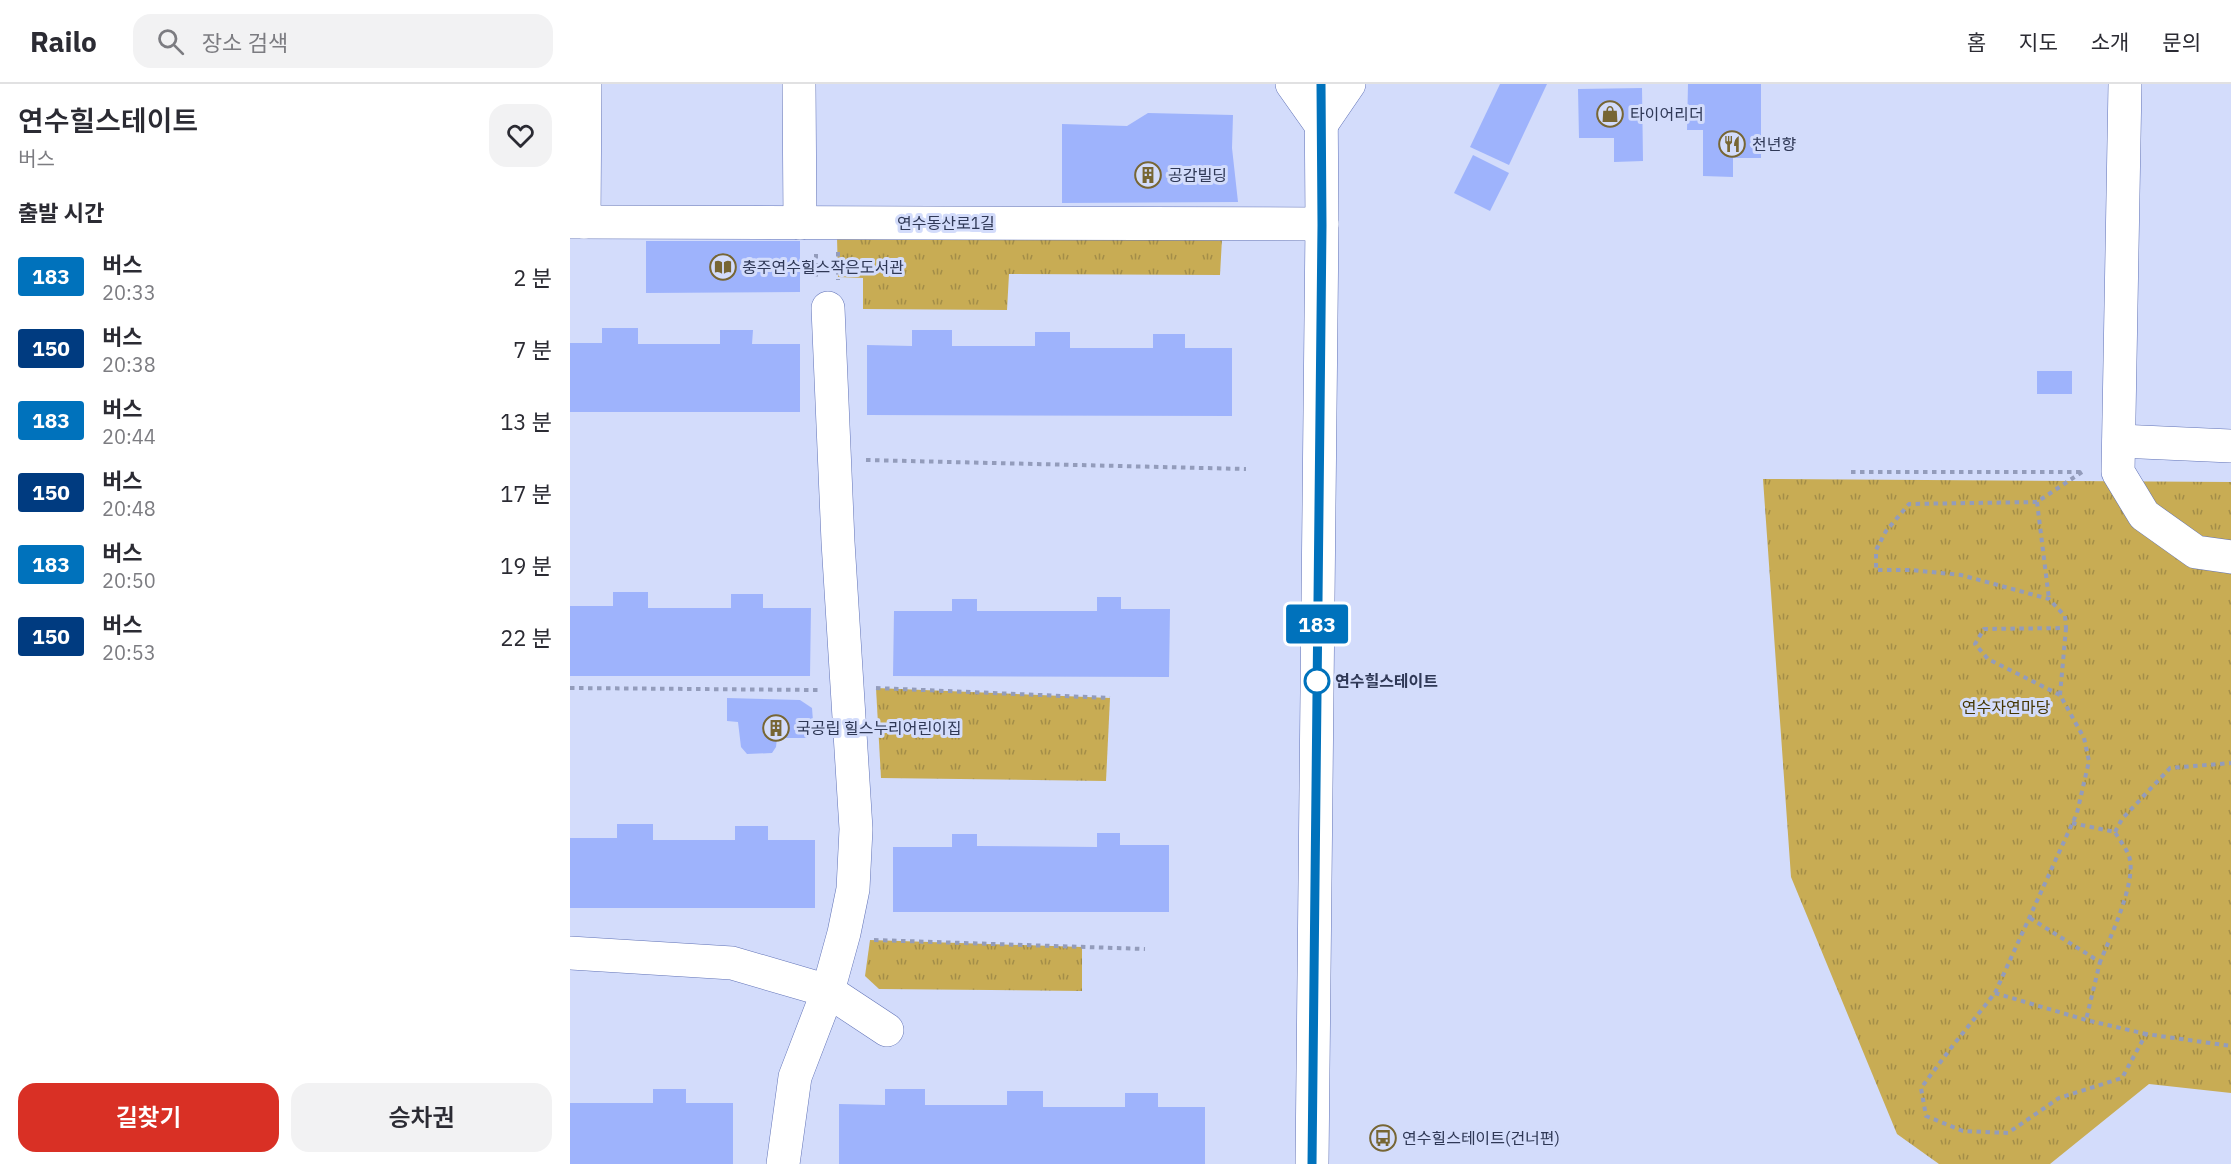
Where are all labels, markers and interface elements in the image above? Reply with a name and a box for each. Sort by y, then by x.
search box [133,14,553,68]
text: Railo [30,23,97,60]
icon: search [154,25,187,58]
text: 장소 검색 [202,28,288,57]
text: 홈 [1967,28,1986,56]
text: 지도 [2019,28,2058,56]
text: 소개 [2091,28,2129,56]
text: 문의 [2162,28,2201,56]
shop icon: 타이어리더 [1595,99,1625,129]
text: 연수힐스테이트 [18,102,198,139]
button: heart [489,104,552,167]
place label: 타이어리더 [1630,104,1704,124]
restaurant icon: 천년향 [1717,129,1747,159]
place label: 천년향 [1752,134,1796,154]
text: 버스 [18,145,55,172]
building icon: 공감빌딩 [1133,160,1163,190]
place label: 공감빌딩 [1168,165,1227,185]
text: 출발 시간 [18,198,104,227]
street label: 연수동산로1길 [897,213,995,233]
text: 버스 [102,250,142,279]
library icon: 충주연수힐스작은도서관 [708,252,738,282]
place label: 충주연수힐스작은도서관 [742,257,904,277]
text: 183 [32,262,70,290]
text: 2 분 [513,263,552,292]
text: 20:33 [102,279,156,306]
text: 버스 [102,322,142,351]
text: 150 [32,334,70,362]
text: 7 분 [513,335,552,364]
text: 20:38 [102,351,156,378]
text: 버스 [102,394,142,423]
text: 183 [32,406,70,434]
text: 13 분 [500,407,552,436]
text: 20:44 [102,423,156,450]
text: 버스 [102,466,142,495]
text: 150 [32,478,70,506]
text: 17 분 [500,479,552,508]
text: 20:48 [102,495,156,522]
text: 버스 [102,538,142,567]
text: 183 [32,550,70,578]
text: 19 분 [500,551,552,580]
text: 20:50 [102,567,156,594]
line badge: 183 [1282,604,1352,644]
text: 버스 [102,610,142,639]
text: 183 [1298,610,1336,638]
text: 150 [32,622,70,650]
text: 22 분 [500,623,552,652]
text: 20:53 [102,639,156,666]
marker: 연수힐스테이트 [1304,668,1330,694]
place label: 연수힐스테이트 [1335,671,1438,691]
park label: 연수자연마당 [1962,697,2050,717]
building icon: 국공립 힐스누리어린이집 [761,713,791,743]
place label: 국공립 힐스누리어린이집 [796,718,962,738]
button: 길찾기 [18,1083,279,1152]
button: 승차권 [291,1083,552,1152]
bus stop icon: 연수힐스테이트(건너편) [1368,1123,1398,1153]
place label: 연수힐스테이트(건너편) [1402,1128,1560,1148]

